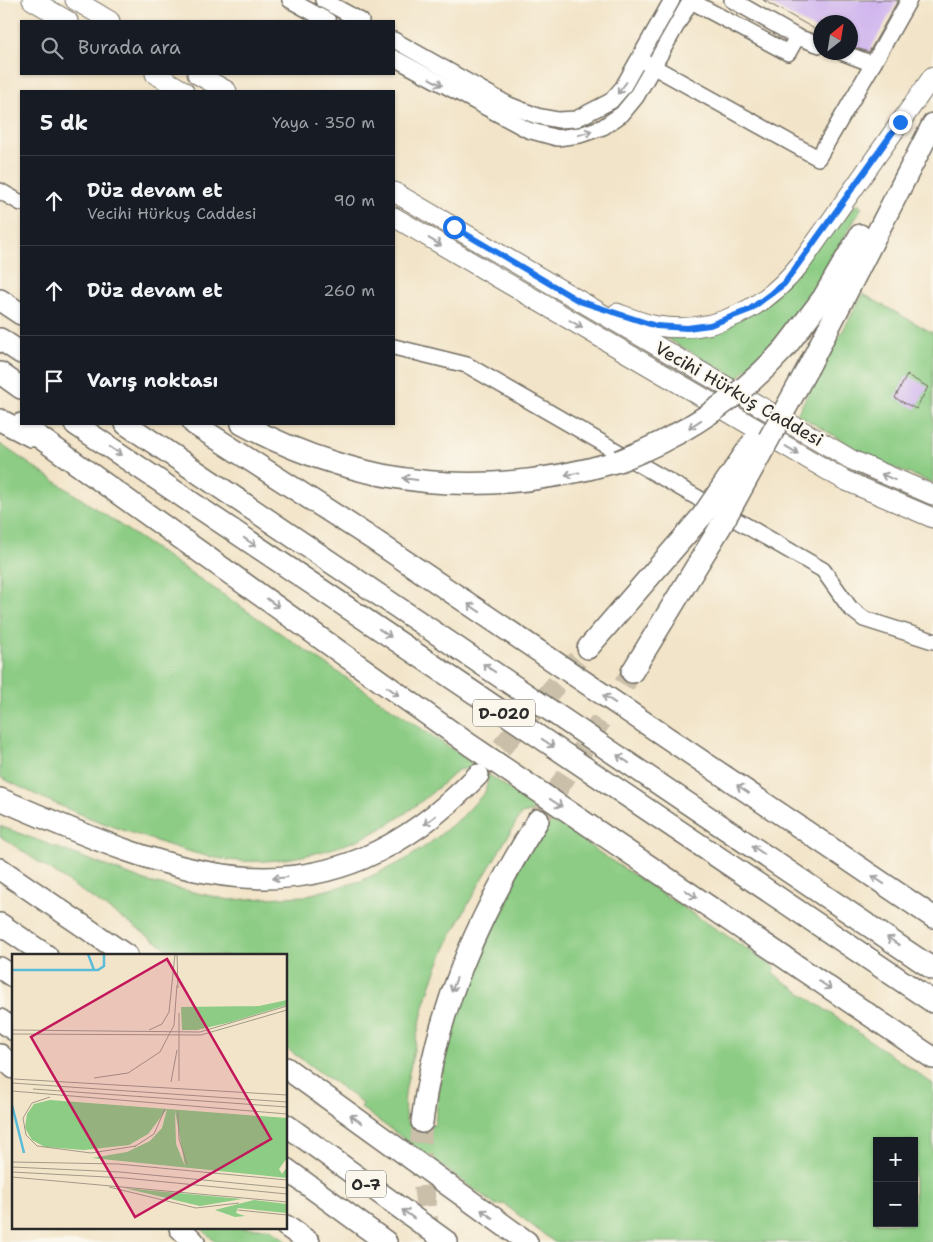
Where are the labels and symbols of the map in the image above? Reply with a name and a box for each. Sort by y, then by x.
north arrow [813,15,858,60]
one-way arrow [429,77,443,87]
one-way arrow [616,81,627,94]
route end [889,111,912,134]
one-way arrow [577,127,593,137]
route start [443,216,466,239]
one-way arrow [428,238,442,248]
one-way arrow [568,319,583,329]
street label: Vecihi Hürkuş Caddesi [650,336,828,452]
one-way arrow [688,419,702,429]
one-way arrow [108,446,122,456]
one-way arrow [784,446,798,456]
one-way arrow [564,470,580,480]
one-way arrow [881,471,896,481]
one-way arrow [403,474,419,484]
one-way arrow [243,537,257,547]
one-way arrow [266,598,280,608]
one-way arrow [467,603,481,613]
one-way arrow [377,628,391,638]
one-way arrow [482,663,496,673]
one-way arrow [386,685,400,696]
one-way arrow [602,694,616,704]
road number: D-020 [473,700,535,726]
one-way arrow [541,739,555,749]
one-way arrow [617,754,631,764]
one-way arrow [737,784,751,794]
one-way arrow [549,798,563,808]
one-way arrow [423,815,437,825]
one-way arrow [751,845,765,855]
one-way arrow [272,873,288,882]
one-way arrow [871,875,885,885]
one-way arrow [683,889,697,899]
one-way arrow [886,936,900,946]
inset map [12,954,288,1230]
one-way arrow [449,977,458,992]
one-way arrow [818,980,832,990]
one-way arrow [349,1114,363,1124]
road number: O-7 [346,1170,386,1198]
one-way arrow [401,1209,415,1219]
one-way arrow [481,1209,495,1219]

